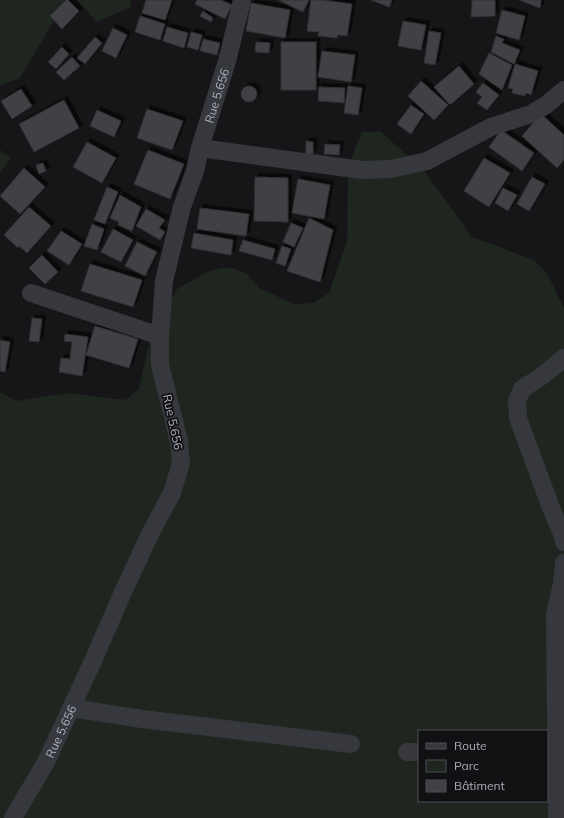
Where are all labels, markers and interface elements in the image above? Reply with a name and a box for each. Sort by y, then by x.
street label: Rue 5.656 [201,66,232,125]
street label: Rue 5.656 [160,393,186,451]
street label: Rue 5.656 [42,702,79,760]
legend [418,730,548,802]
text: Route [454,738,487,753]
text: Parc [454,758,479,773]
text: Bâtiment [454,778,505,793]

